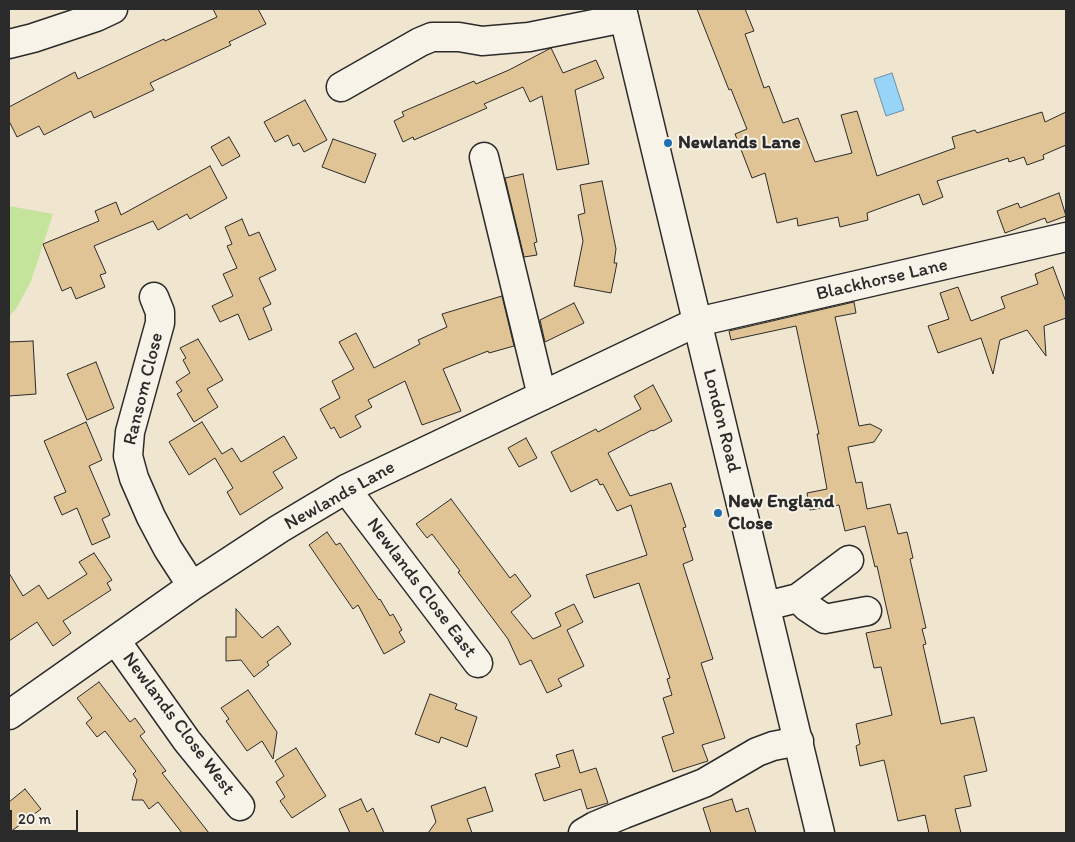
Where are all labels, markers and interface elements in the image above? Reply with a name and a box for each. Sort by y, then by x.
place label: Newlands Lane [678,132,801,154]
marker: Newlands Lane [662,137,674,149]
street label: Blackhorse Lane [814,254,950,306]
street label: Ransom Close [119,330,169,448]
street label: London Road [697,367,745,475]
street label: Newlands Lane [281,456,399,536]
place label: New England Close [728,491,834,535]
marker: New England Close [712,507,724,519]
street label: Newlands Close East [361,514,481,662]
street label: Newlands Close West [117,648,239,800]
scale bar [12,800,80,832]
text: 20 m [18,810,51,828]

